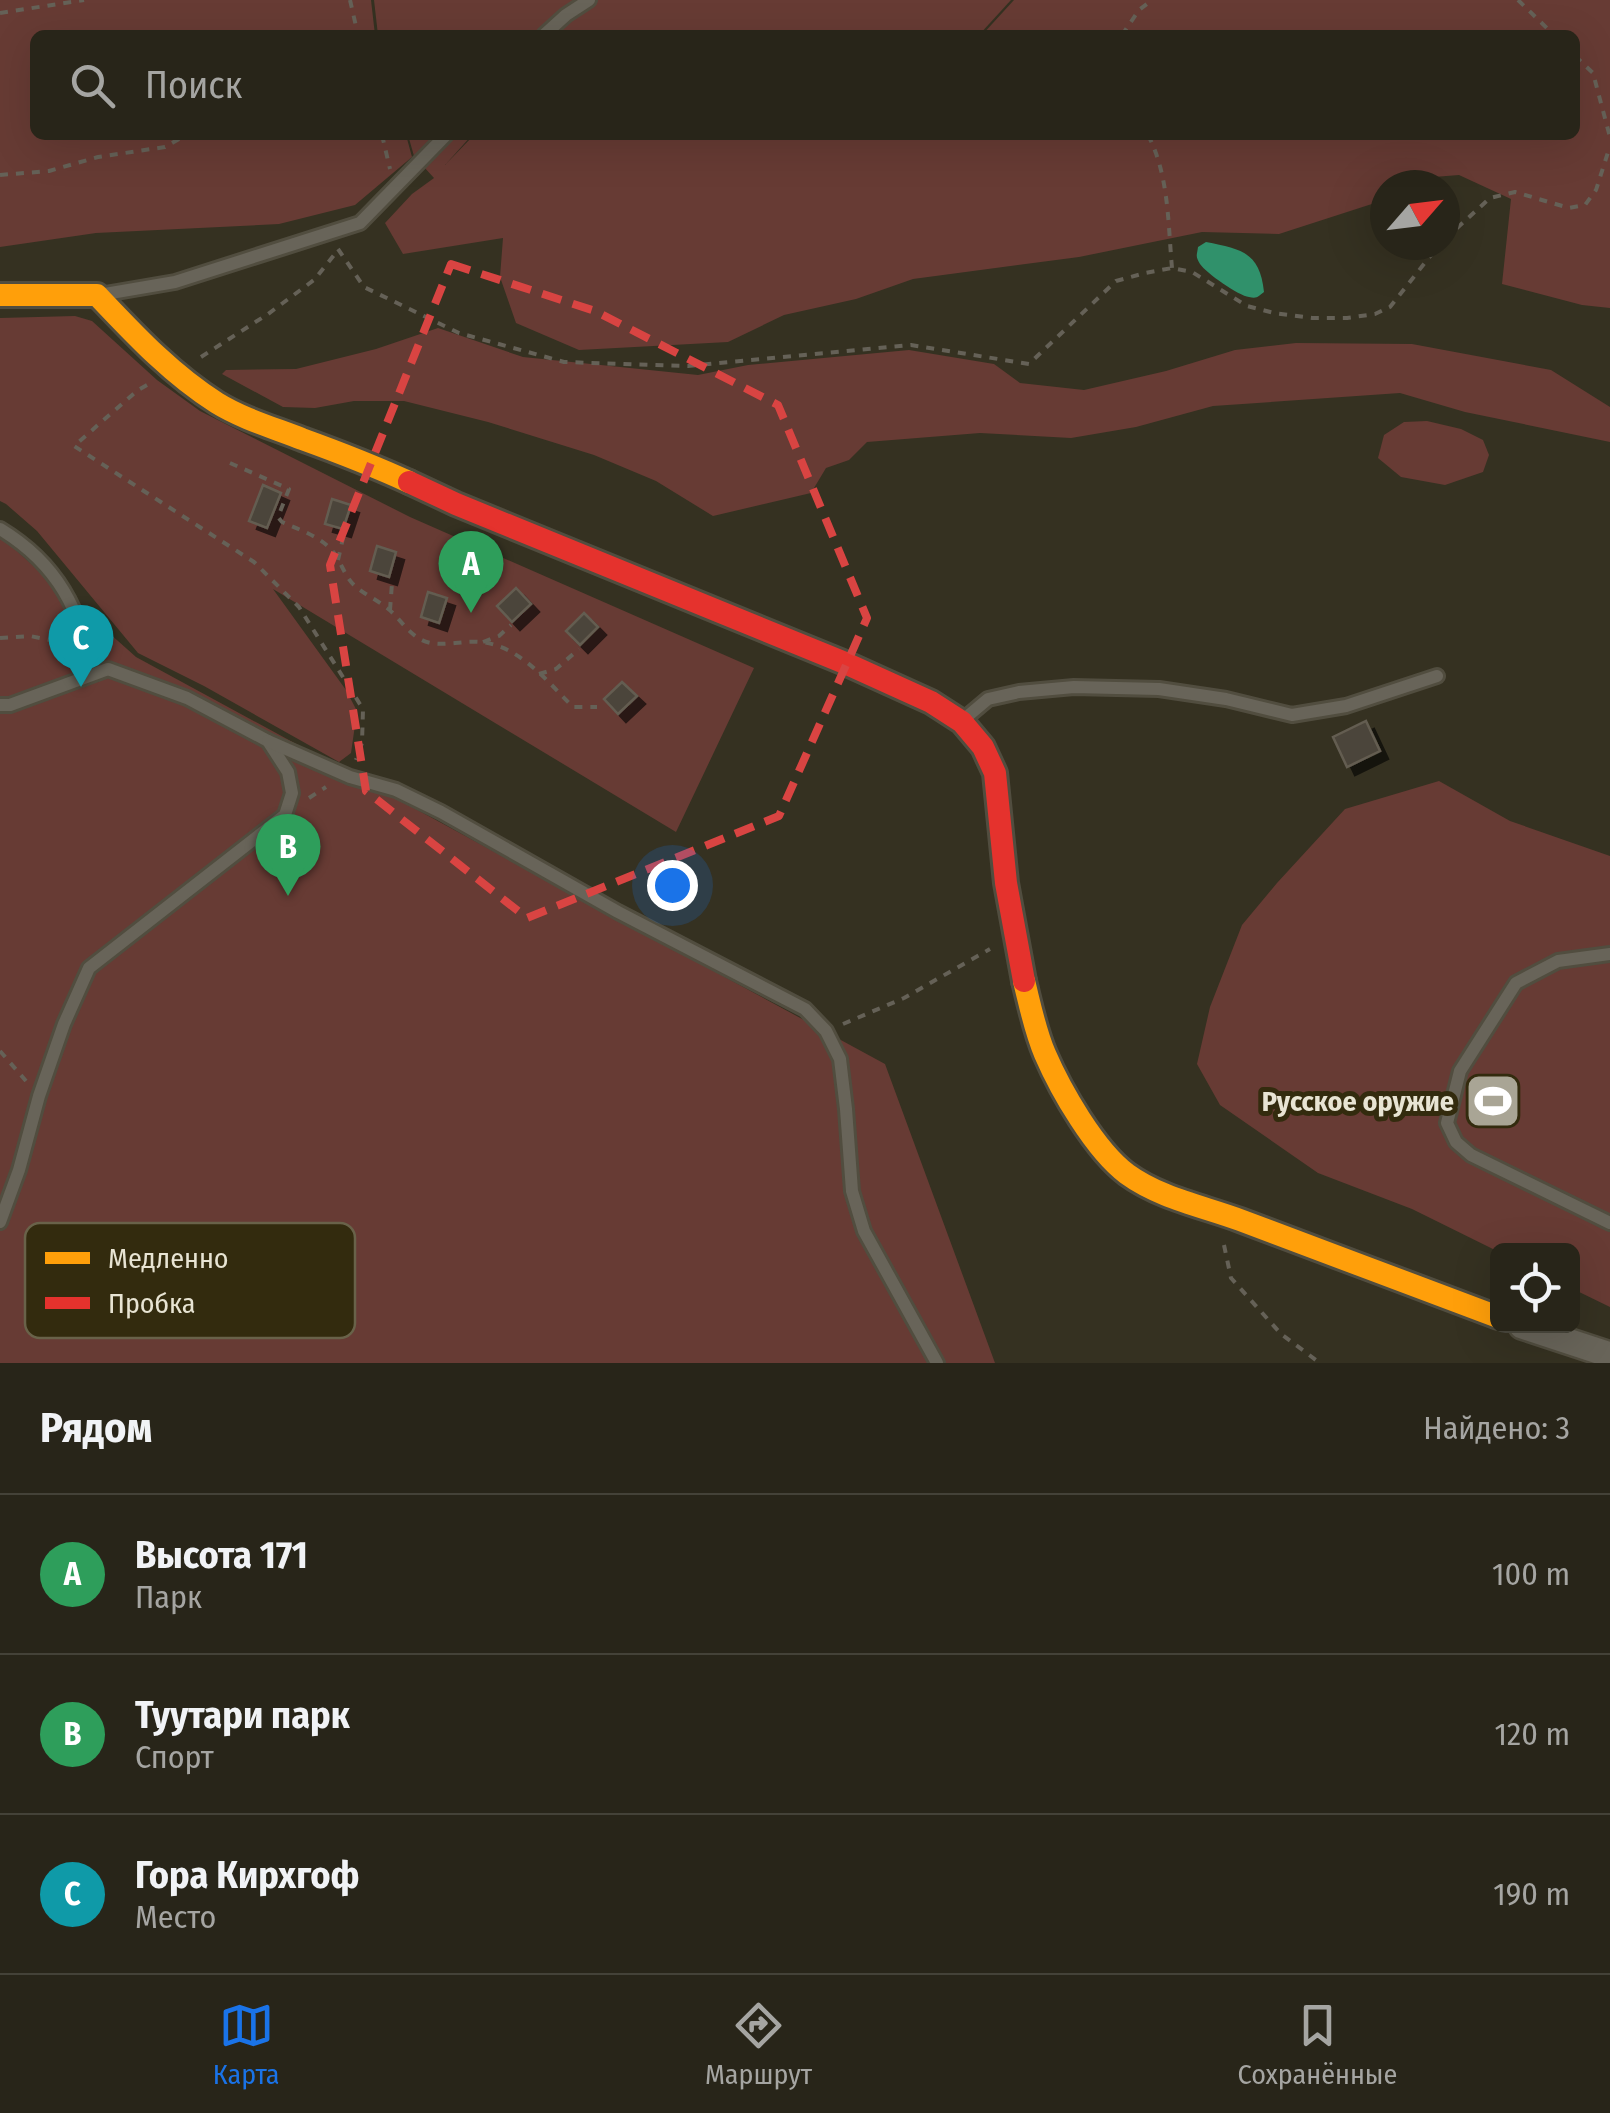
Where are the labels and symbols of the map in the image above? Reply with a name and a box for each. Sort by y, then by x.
north arrow [1370,170,1460,260]
pin: A [438,530,504,613]
pin: C [48,604,114,687]
pin: B [256,814,320,896]
your location [647,860,698,911]
sports icon: Русское оружие [1463,1071,1523,1131]
place label: Русское оружие [1262,1085,1454,1118]
legend [25,1223,355,1338]
text: Медленно [108,1242,229,1275]
text: Пробка [108,1287,195,1320]

